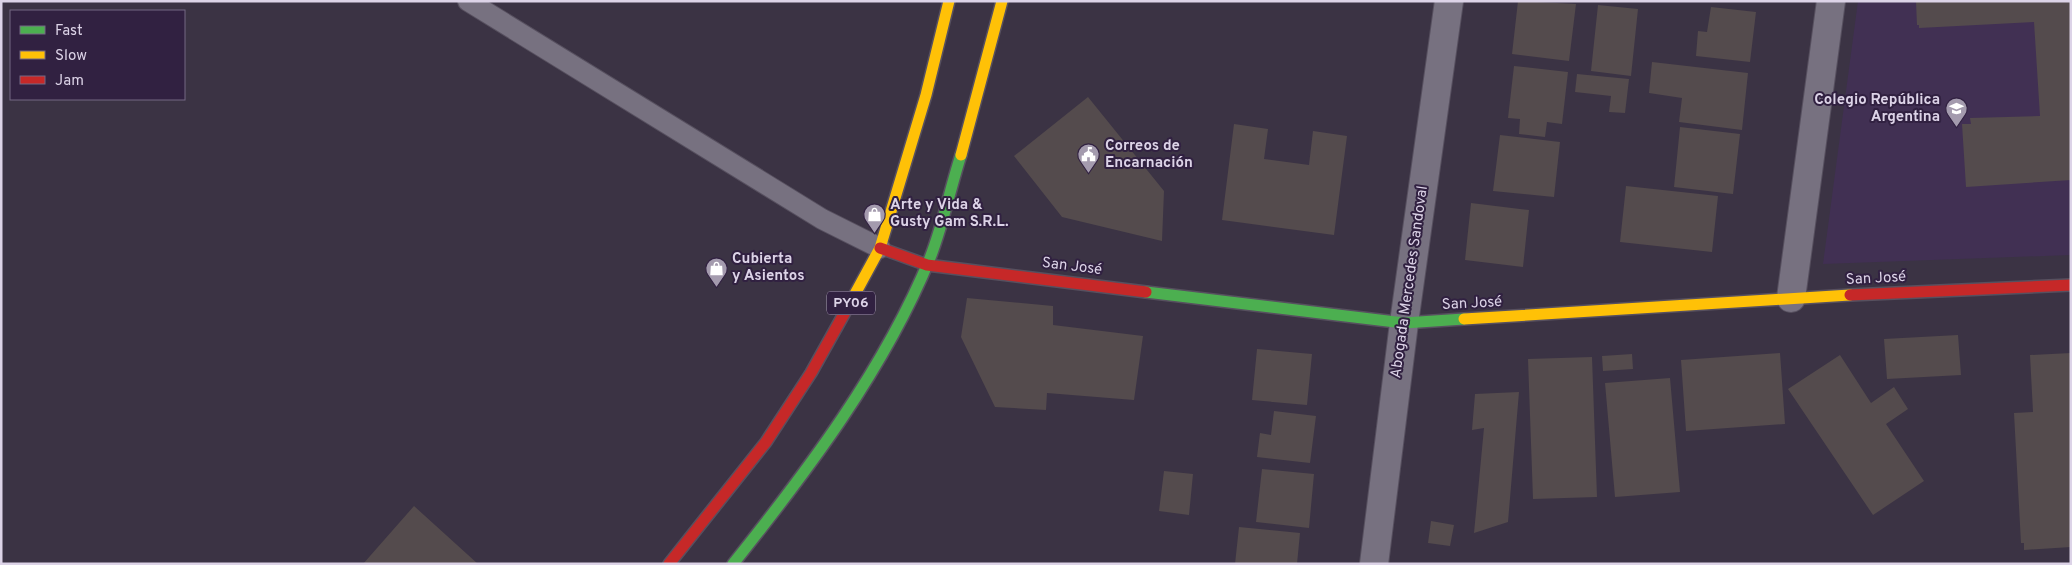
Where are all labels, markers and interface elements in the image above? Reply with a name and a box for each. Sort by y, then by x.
legend [10,10,185,100]
text: Fast [55,22,83,41]
text: Slow [55,47,87,66]
text: Jam [55,72,84,91]
place label: Colegio República Argentina [1814,91,1940,127]
school or university icon: Colegio República Argentina [1944,97,1968,128]
place label: Correos de Encarnación [1105,137,1193,173]
public building icon: Correos de Encarnación [1077,143,1101,174]
street label: Abogada Mercedes Sandoval [1387,184,1433,380]
place label: Arte y Vida & Gusty Gam S.R.L. [890,196,1009,232]
shop icon: Arte y Vida & Gusty Gam S.R.L. [862,202,886,233]
place label: Cubierta y Asientos [732,250,805,286]
street label: San José [1041,254,1103,280]
shop icon: Cubierta y Asientos [704,256,728,287]
street label: San José [1845,268,1907,290]
road number: PY06 [827,292,875,314]
street label: San José [1441,293,1503,315]

